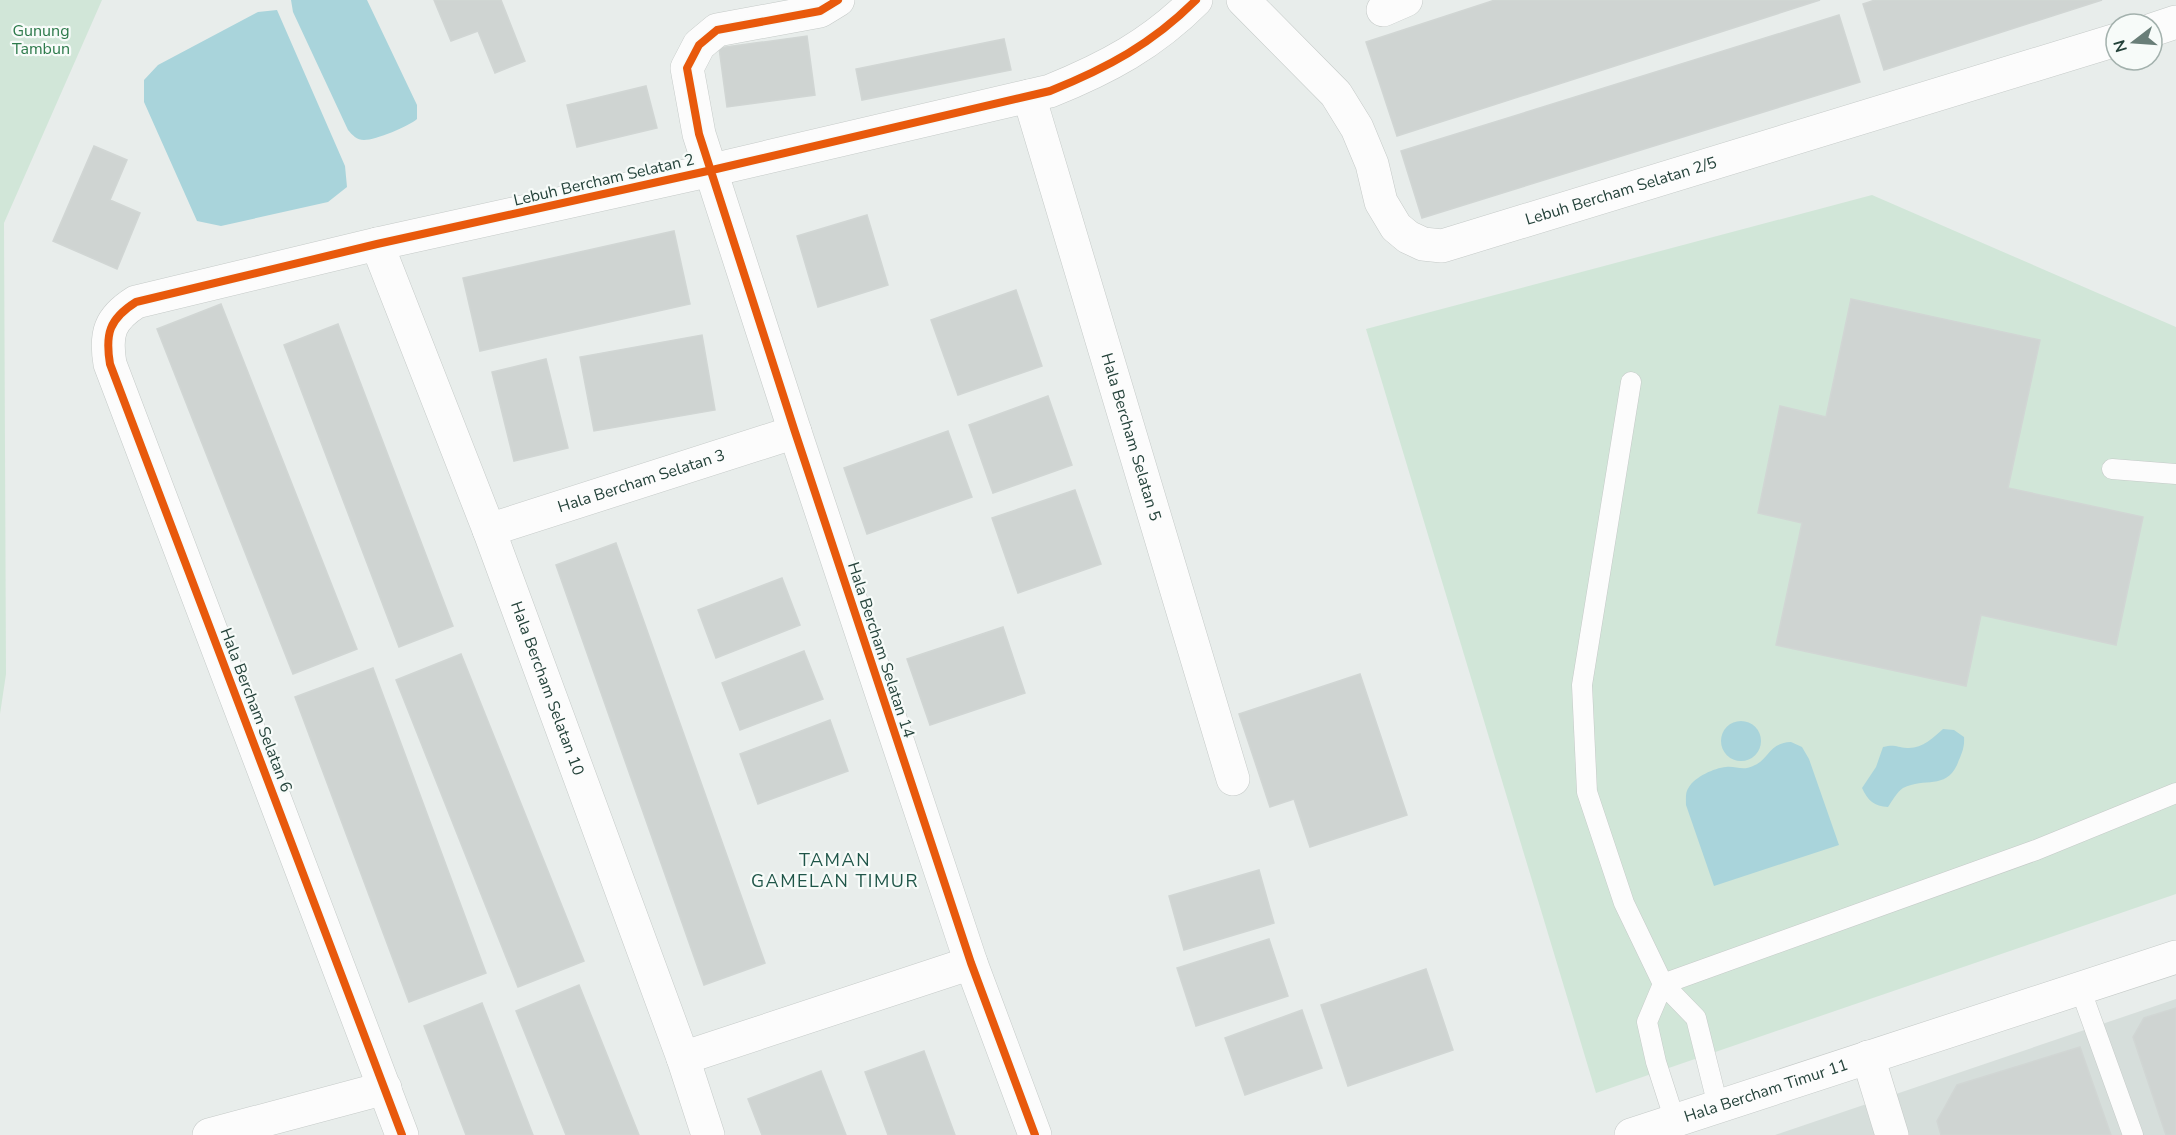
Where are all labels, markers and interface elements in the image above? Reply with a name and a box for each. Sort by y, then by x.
north arrow [2104,12,2164,72]
park label: Gunung Tambun [12,20,70,60]
text: N [2108,37,2133,55]
street label: Lebuh Bercham Selatan 2 [511,148,697,212]
street label: Lebuh Bercham Selatan 2/5 [1523,152,1720,231]
street label: Hala Bercham Selatan 5 [1095,350,1166,524]
street label: Hala Bercham Selatan 3 [555,444,728,518]
street label: Hala Bercham Selatan 14 [842,559,920,741]
street label: Hala Bercham Selatan 10 [505,598,589,779]
street label: Hala Bercham Selatan 6 [215,625,297,795]
district label: TAMAN GAMELAN TIMUR [751,848,919,893]
street label: Hala Bercham Timur 11 [1681,1054,1851,1128]

